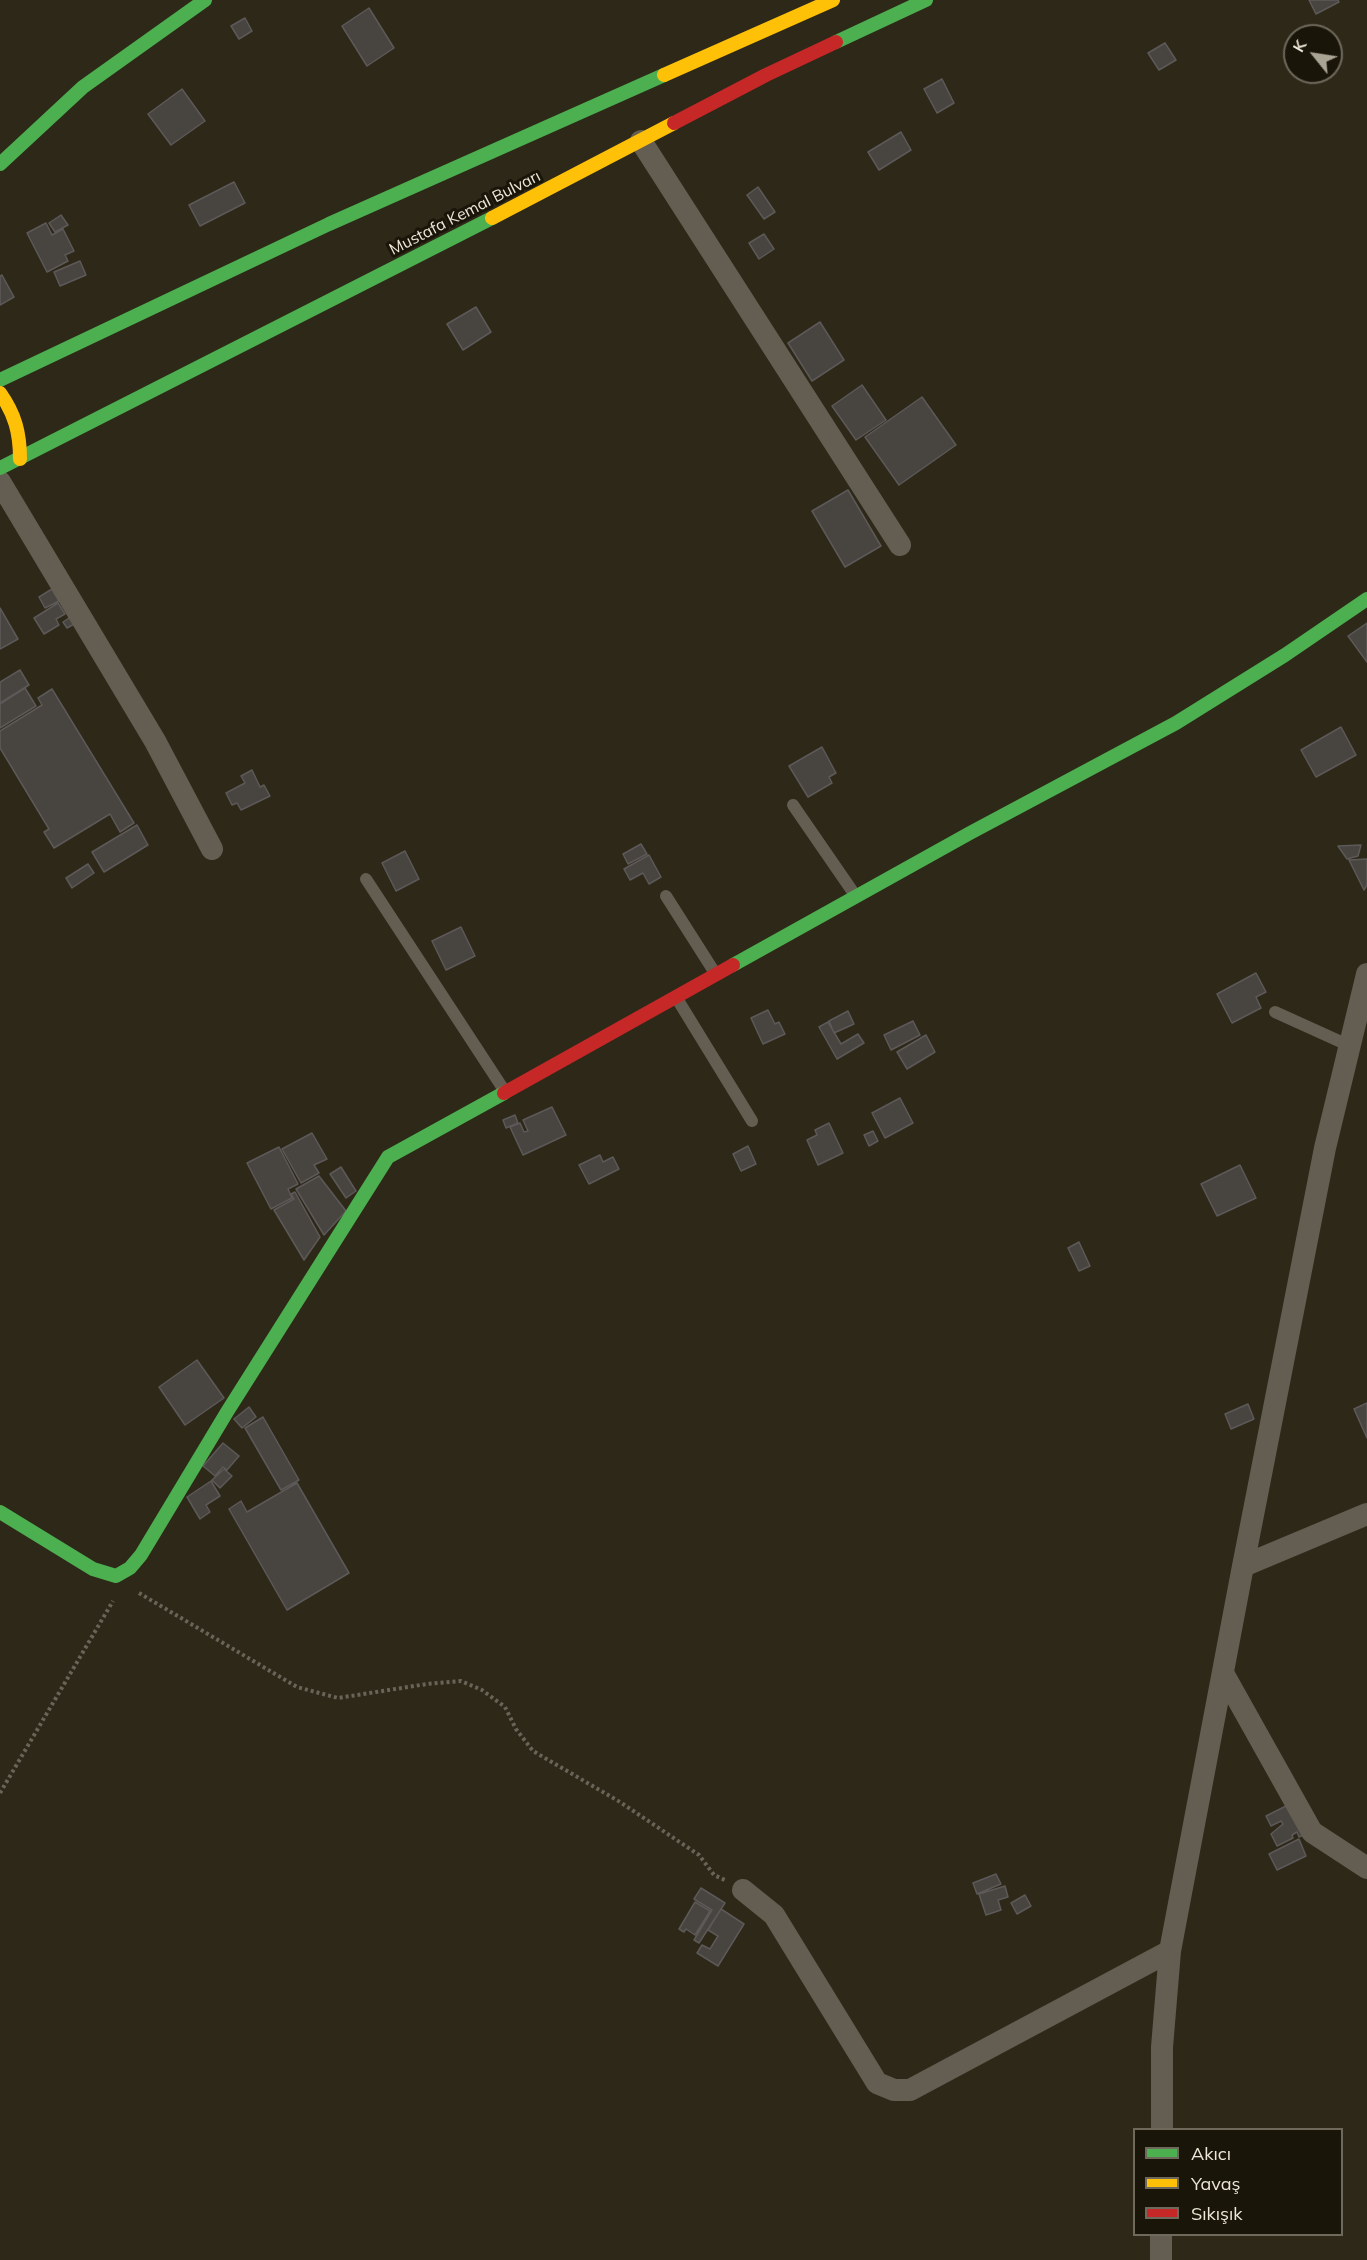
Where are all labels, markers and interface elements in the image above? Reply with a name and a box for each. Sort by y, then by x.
north arrow [1283,24,1343,84]
text: K [1288,36,1310,56]
street label: Mustafa Kemal Bulvarı [386,167,544,259]
legend [1133,2128,1343,2236]
text: Akıcı [1191,2142,1231,2165]
text: Yavaş [1191,2172,1240,2195]
text: Sıkışık [1191,2202,1243,2225]

